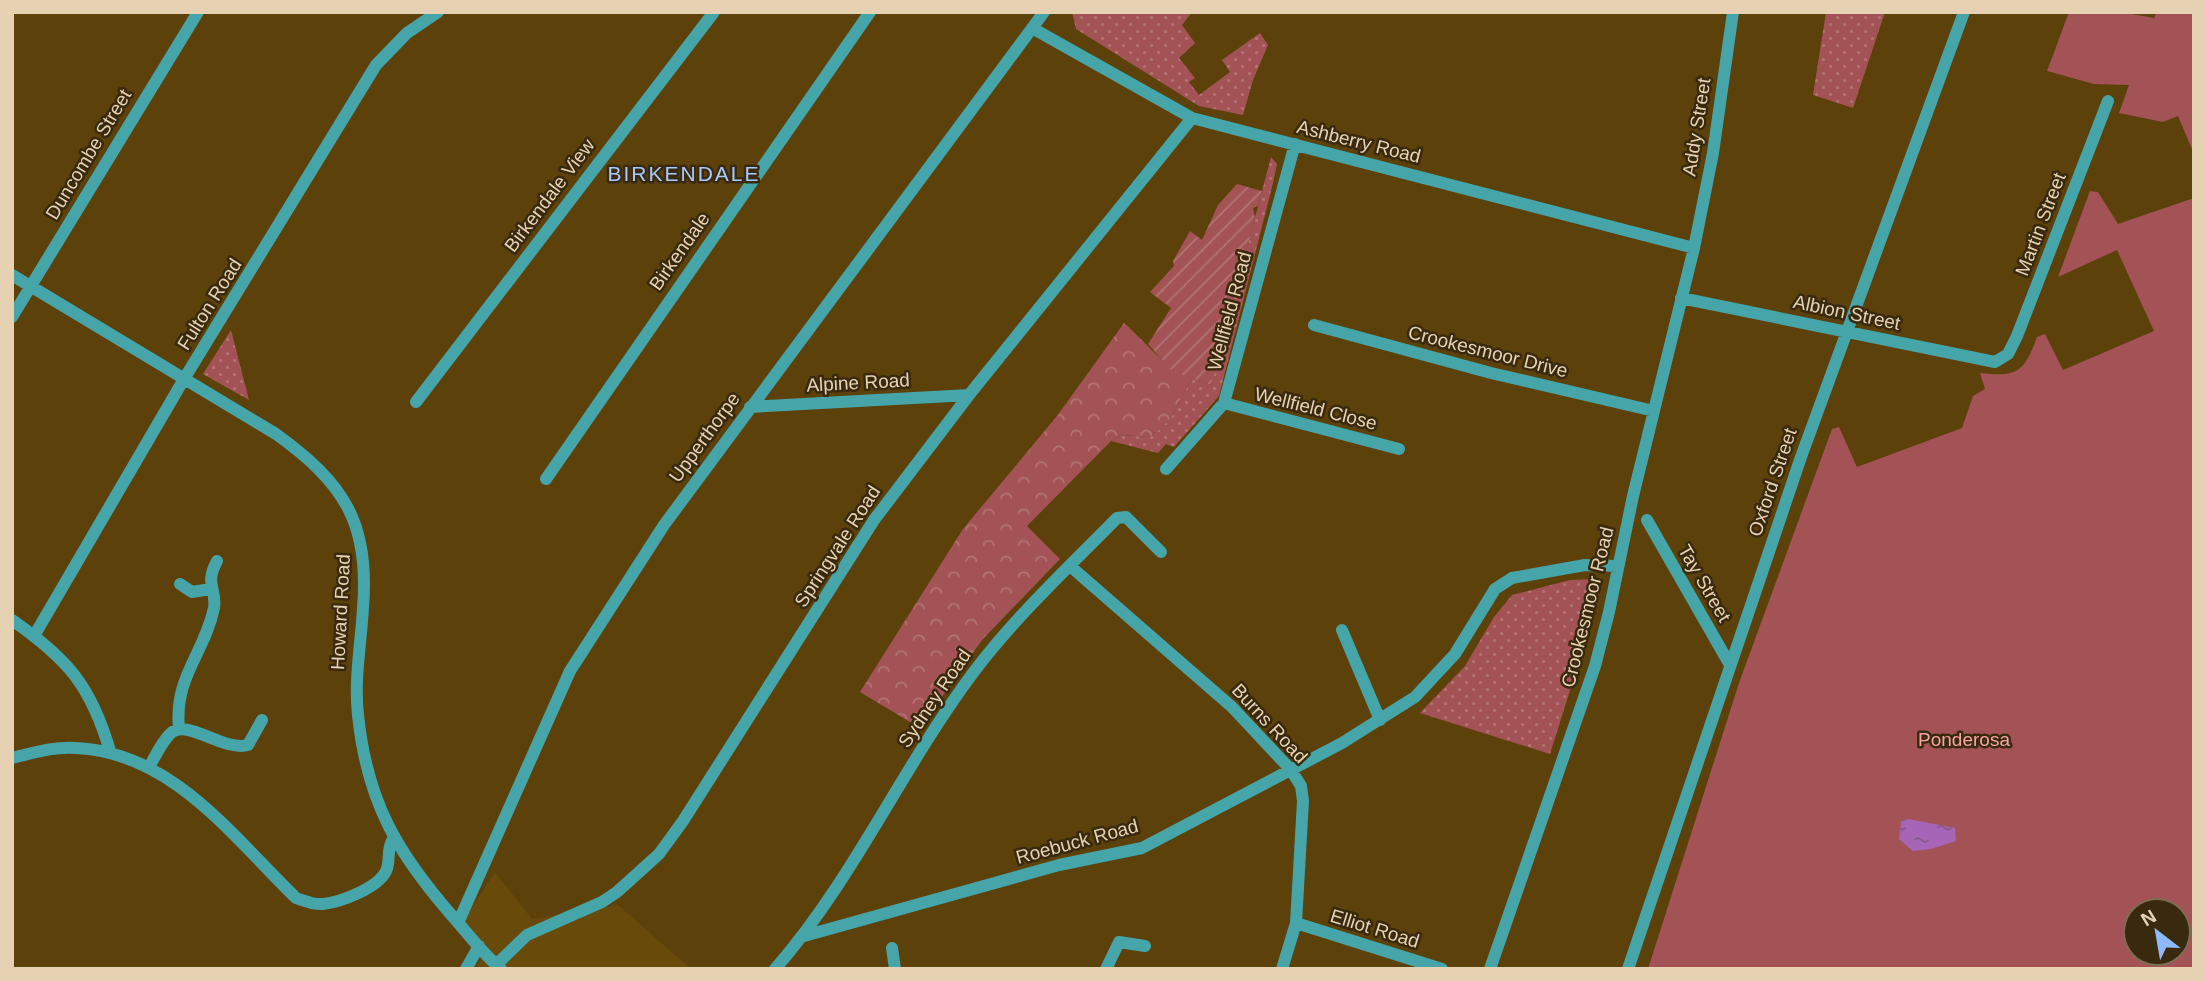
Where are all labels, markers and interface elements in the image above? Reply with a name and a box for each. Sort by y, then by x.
street label: Addy Street [1678,76,1715,178]
street label: Duncombe Street [41,85,136,223]
street label: Ashberry Road [1295,116,1423,167]
street label: Birkendale View [500,134,599,256]
district label: BIRKENDALE [607,162,761,185]
street label: Martin Street [2011,169,2070,279]
street label: Birkendale [645,208,714,294]
street label: Wellfield Road [1204,249,1255,373]
street label: Fulton Road [173,255,246,354]
street label: Albion Street [1792,291,1903,334]
street label: Crookesmoor Drive [1406,322,1570,381]
street label: Alpine Road [806,369,910,396]
street label: Wellfield Close [1253,383,1379,434]
street label: Upperthorpe [665,388,744,486]
street label: Oxford Street [1744,425,1801,539]
street label: Springvale Road [790,482,884,611]
street label: Crookesmoor Road [1557,525,1618,690]
street label: Tay Street [1674,541,1735,626]
street label: Howard Road [327,553,354,671]
street label: Sydney Road [894,645,975,751]
street label: Burns Road [1228,679,1312,767]
park label: Ponderosa [1918,729,2010,750]
street label: Roebuck Road [1014,815,1141,868]
north arrow [2122,897,2192,967]
street label: Elliot Road [1328,905,1422,952]
text: N [2137,905,2160,930]

